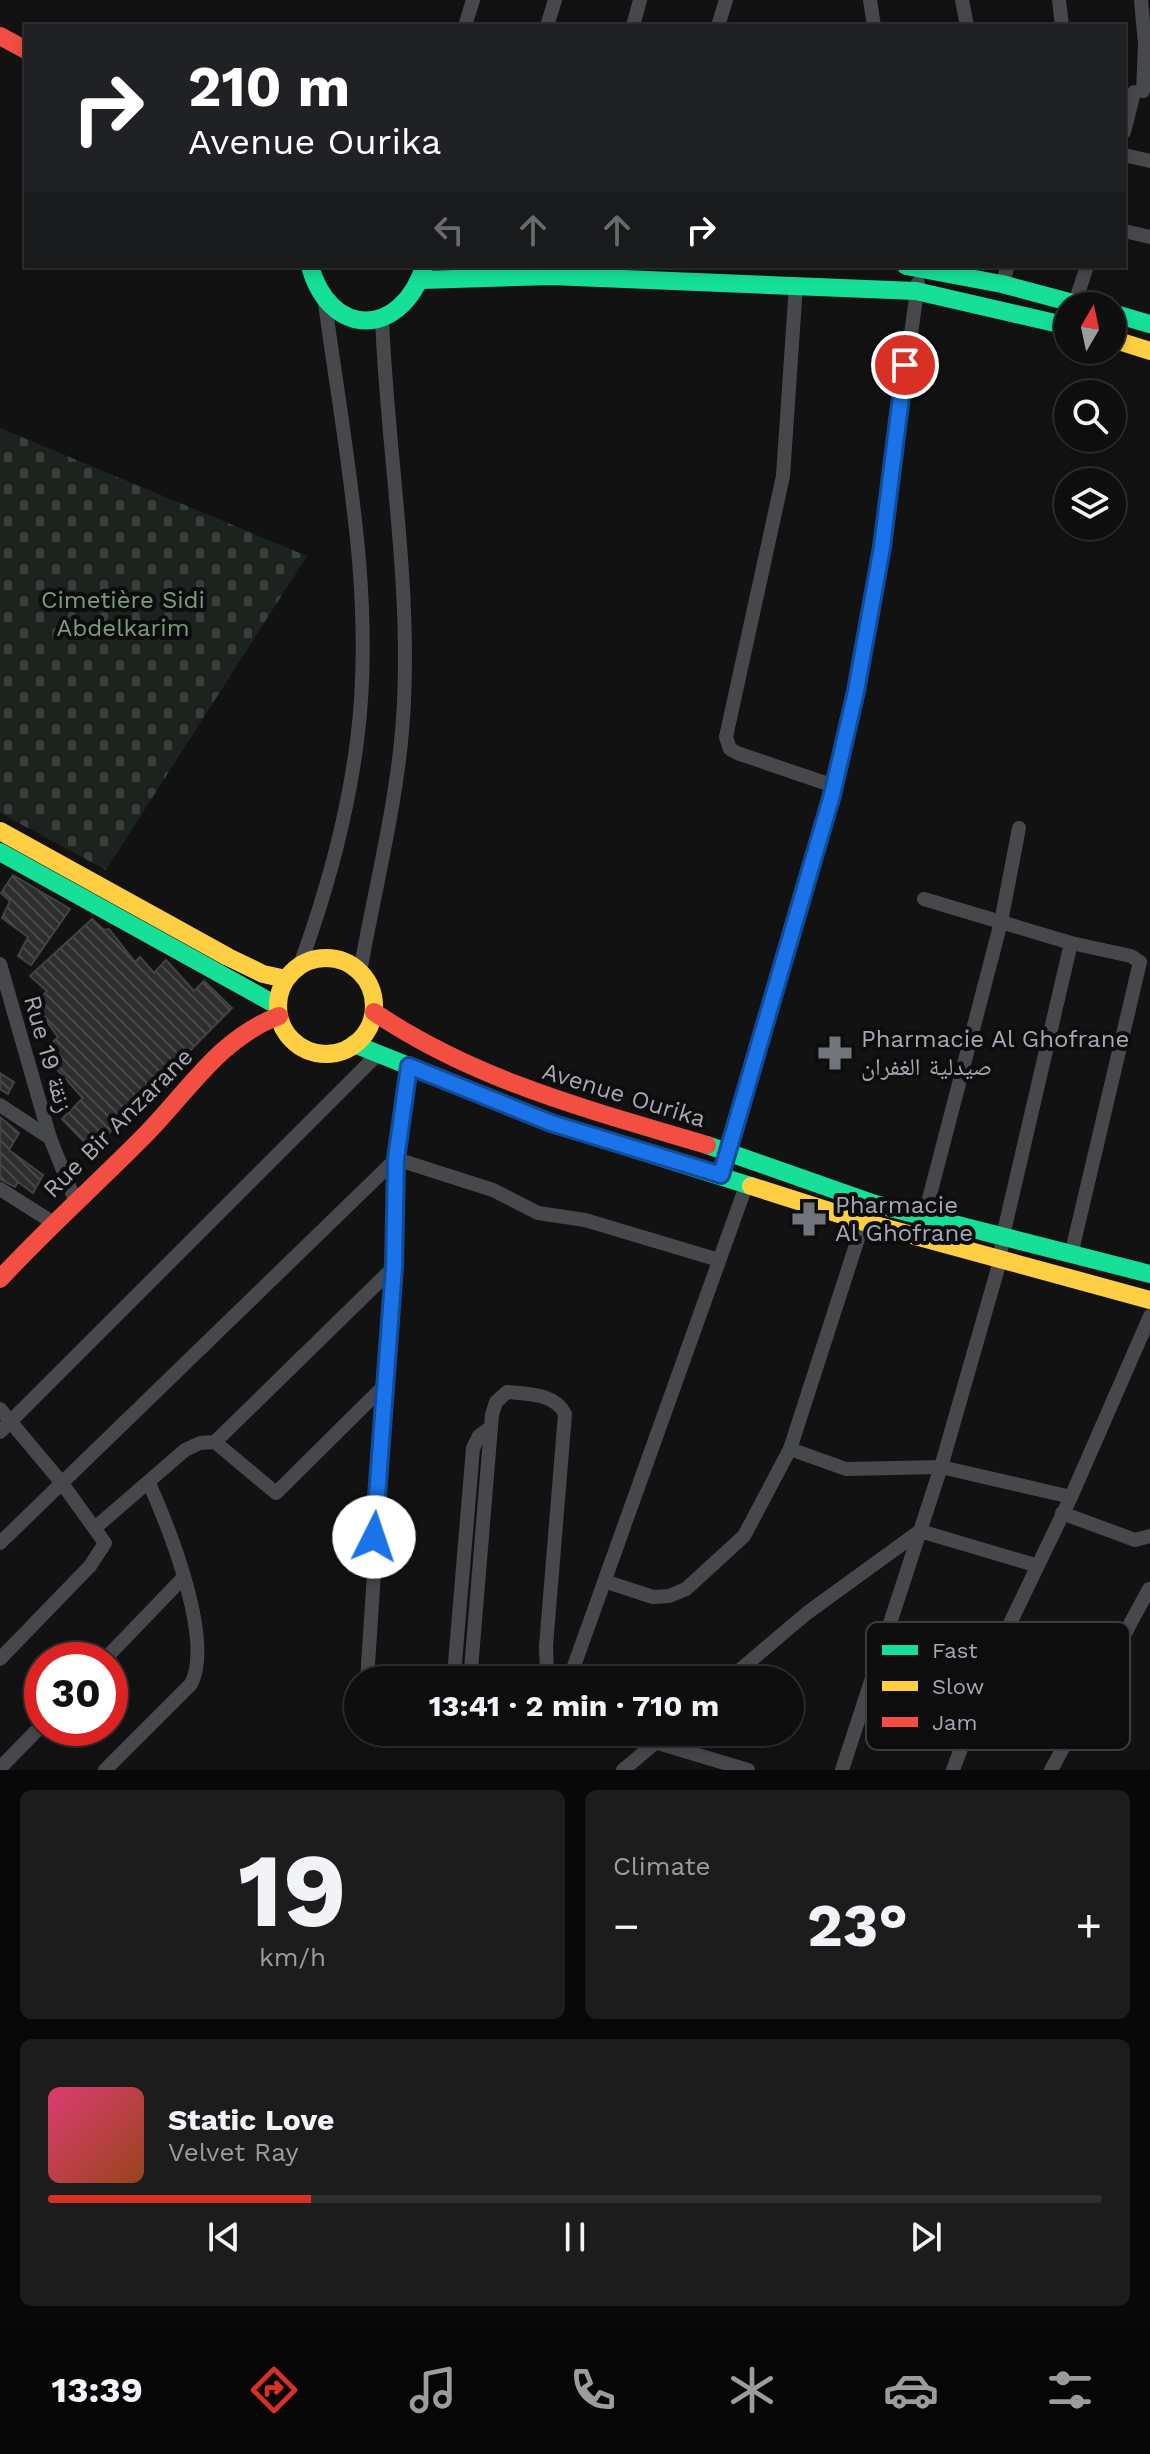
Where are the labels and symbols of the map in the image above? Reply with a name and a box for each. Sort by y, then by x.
north arrow [1054,292,1126,364]
pin [871,331,939,399]
park label: Cimetière Sidi Abdelkarim [41,586,205,642]
street label: Rue 19 زنقة [18,992,78,1116]
place label: Pharmacie Al Ghofrane صيدلية الغفران [861,1025,1129,1081]
pharmacy icon: Pharmacie Al Ghofrane صيدلية الغفران [816,1034,854,1072]
street label: Rue Bir Anzarane [37,1042,199,1204]
street label: Avenue Ourika [539,1057,709,1133]
place label: Pharmacie Al Ghofrane [835,1191,973,1247]
pharmacy icon: Pharmacie Al Ghofrane [790,1200,828,1238]
position arrow [332,1495,416,1579]
legend [866,1622,1130,1750]
text: Fast [932,1638,978,1663]
speed limit sign: 30 [24,1642,128,1746]
text: Slow [932,1674,984,1699]
text: Jam [932,1710,977,1735]

